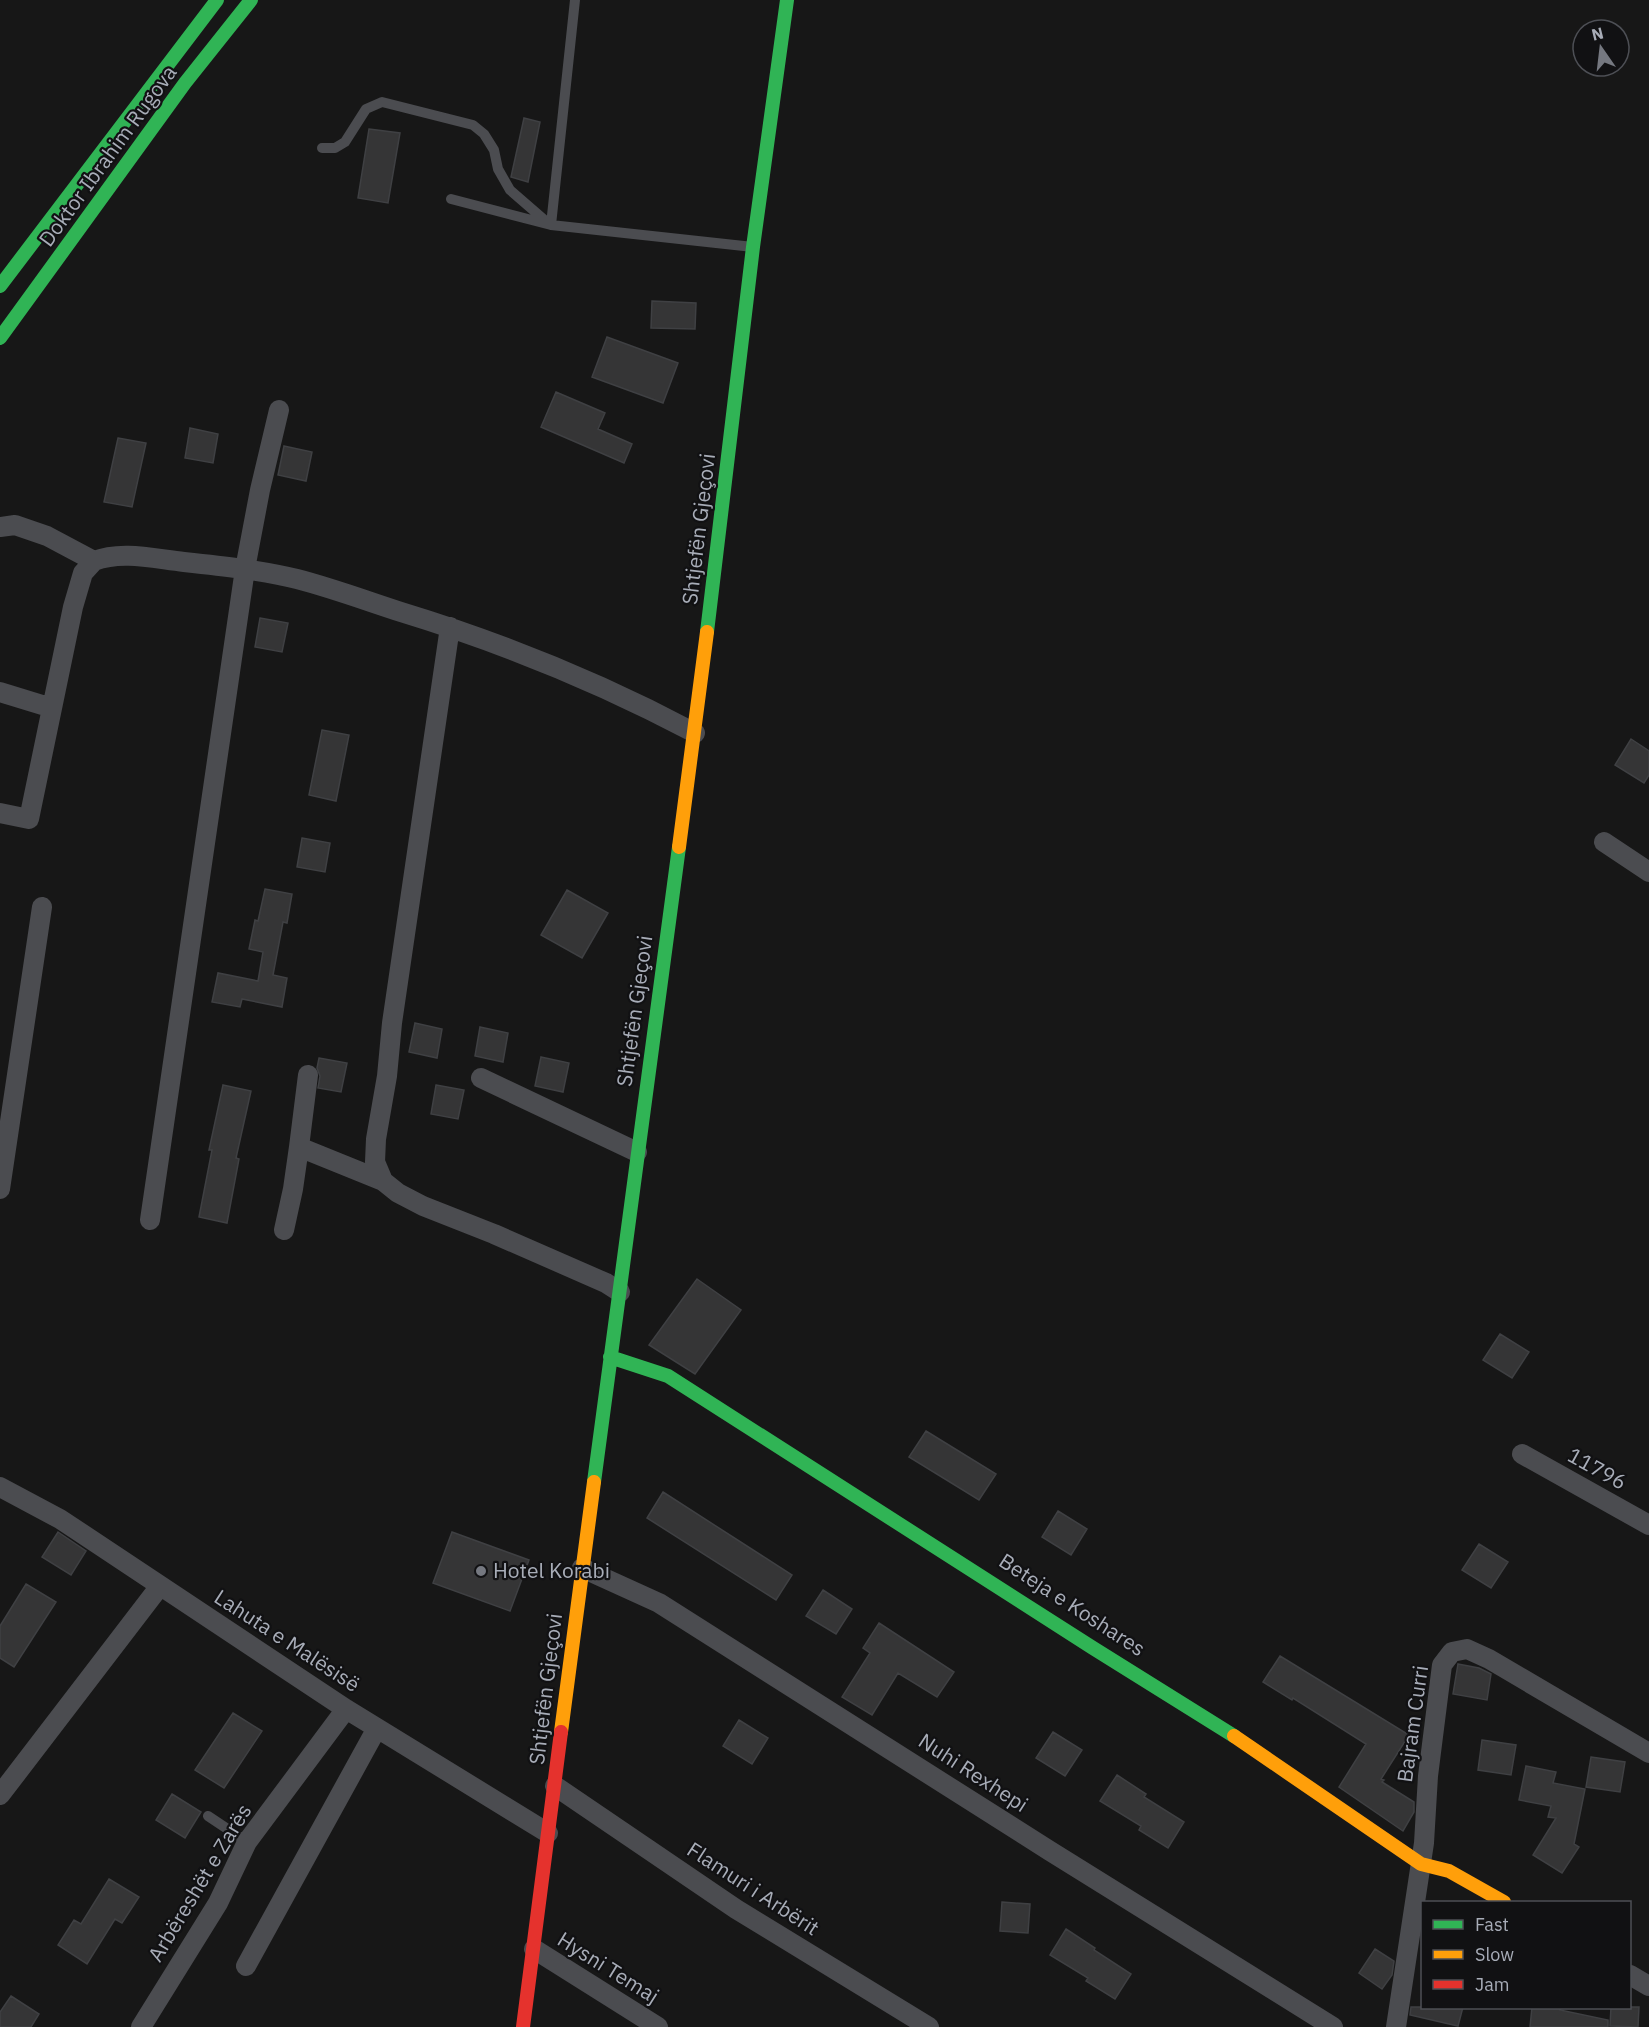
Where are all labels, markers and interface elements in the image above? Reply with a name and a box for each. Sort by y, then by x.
north arrow [1571,18,1631,78]
text: N [1589,22,1605,45]
street label: Doktor Ibrahim Rugova [32,59,182,252]
street label: Shtjefën Gjeçovi [675,452,721,606]
street label: Shtjefën Gjeçovi [610,933,658,1088]
street label: 11796 [1563,1441,1632,1496]
street label: Beteja e Koshares [994,1546,1151,1662]
place label: Hotel Korabi [493,1556,610,1584]
marker: Hotel Korabi [474,1564,488,1578]
street label: Lahuta e Malësisë [209,1583,366,1698]
street label: Shtjefën Gjeçovi [522,1612,568,1766]
street label: Bajram Curri [1390,1664,1434,1784]
street label: Nuhi Rexhepi [914,1726,1034,1818]
street label: Arbëreshët e Zarës [141,1798,257,1967]
street label: Flamuri i Arbërit [682,1835,825,1941]
legend [1421,1901,1631,2009]
text: Fast [1475,1913,1509,1936]
street label: Hysni Temaj [553,1925,665,2009]
text: Slow [1475,1943,1514,1966]
text: Jam [1475,1973,1510,1996]

